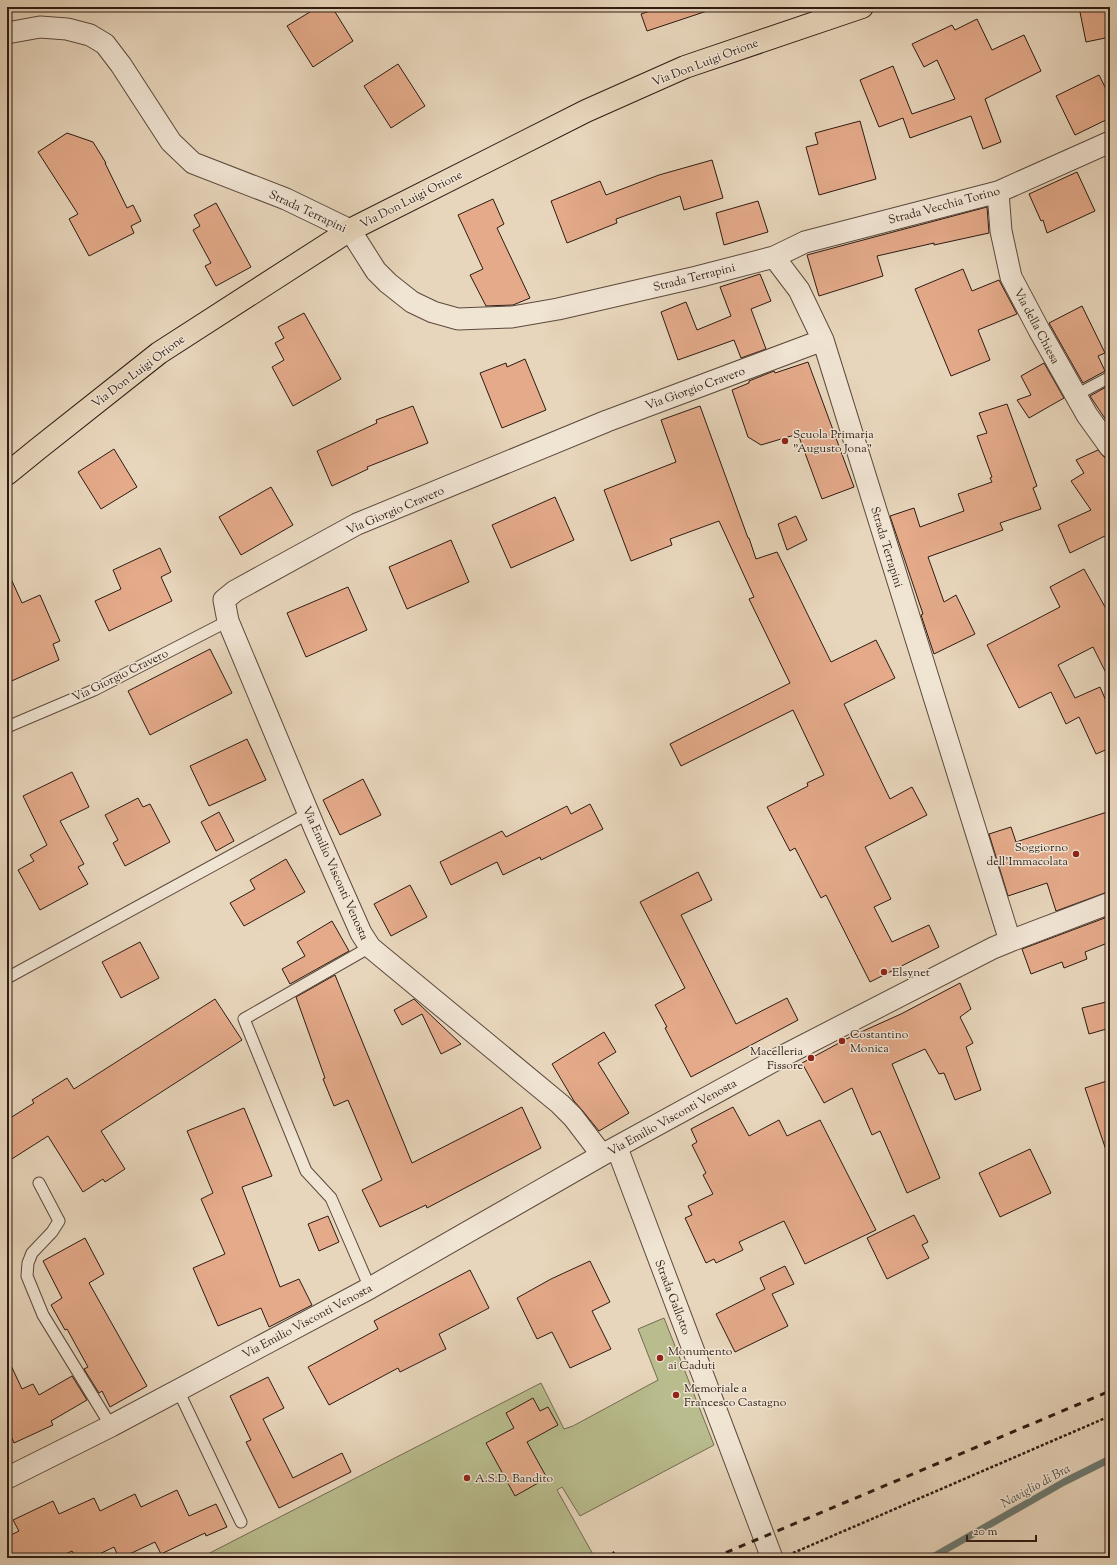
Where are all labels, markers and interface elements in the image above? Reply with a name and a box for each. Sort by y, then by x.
street label: Via Don Luigi Orione [650,34,762,92]
street label: Via Don Luigi Orione [357,166,466,233]
street label: Strada Vecchia Torino [886,182,1002,230]
street label: Strada Terrapini [266,186,350,238]
street label: Strada Terrapini [651,259,738,297]
street label: Via della Chiesa [1009,285,1064,368]
street label: Via Don Luigi Orione [88,330,189,413]
street label: Via Giorgio Cravero [643,362,748,415]
place label: Scuola Primaria "Augusto Jona" [793,426,874,458]
marker: Scuola Primaria "Augusto Jona" [780,436,790,446]
street label: Via Giorgio Cravero [344,482,448,540]
street label: Strada Terrapini [865,505,907,591]
street label: Via Giorgio Cravero [69,645,172,707]
street label: Via Emilio Visconti Venosta [297,804,373,944]
place label: Soggiorno dell'Immacolata [987,839,1068,871]
marker: Soggiorno dell'Immacolata [1071,849,1081,859]
place label: Elsynet [892,964,930,982]
marker: Elsynet [879,967,889,977]
place label: Costantino Monica [850,1026,909,1058]
marker: Costantino Monica [837,1036,847,1046]
place label: Macelleria Fissore [750,1043,803,1075]
marker: Macelleria Fissore [806,1053,816,1063]
street label: Via Emilio Visconti Venosta [605,1075,741,1161]
street label: Strada Gallotto [649,1257,695,1338]
street label: Via Emilio Visconti Venosta [239,1280,376,1364]
place label: Monumento ai Caduti [668,1343,733,1375]
marker: Monumento ai Caduti [655,1353,665,1363]
place label: Memoriale a Francesco Castagno [684,1380,787,1412]
marker: Memoriale a Francesco Castagno [671,1390,681,1400]
water label: Naviglio di Bra [998,1460,1074,1513]
place label: A.S.D. Bandito [475,1470,553,1488]
marker: A.S.D. Bandito [462,1473,472,1483]
scale bar [967,1517,1036,1543]
text: 20 m [973,1523,998,1541]

